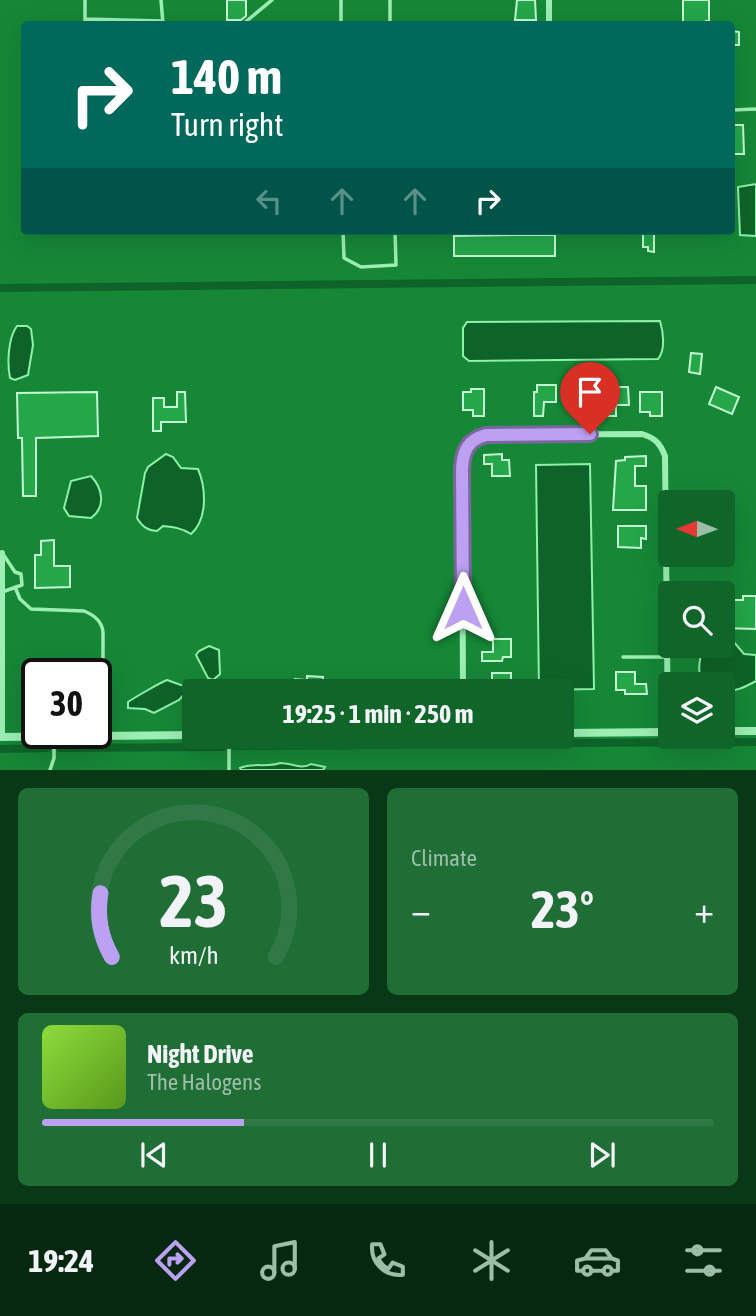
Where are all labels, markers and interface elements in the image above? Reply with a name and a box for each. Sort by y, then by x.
text: 140 m [171,48,282,104]
icon: right [56,49,147,140]
text: Turn right [171,106,284,143]
icon: left [250,182,288,220]
icon: ahead [323,182,361,220]
icon: ahead [396,182,434,220]
icon: right [469,182,507,220]
pin [560,362,620,434]
icon: arrive [571,373,609,411]
north arrow [658,490,735,567]
map controls [658,490,735,749]
position arrow [426,571,500,645]
button: search [658,581,735,658]
speed limit sign: 30 [21,658,112,749]
button: layers [658,672,735,749]
text: 19:25 · 1 min · 250 m [283,699,473,729]
text: Climate [411,845,477,871]
text: 23 [159,860,228,943]
text: 23° [531,879,594,939]
text: − [411,888,431,931]
text: + [694,888,714,931]
text: km/h [169,941,218,969]
text: Night Drive [147,1039,254,1069]
text: The Halogens [147,1069,261,1095]
icon: previous [135,1136,173,1174]
icon: pause [359,1136,397,1174]
icon: next [583,1136,621,1174]
icon: directions [151,1236,200,1285]
icon: music [256,1236,305,1285]
icon: phone [362,1236,411,1285]
icon: climate [467,1236,516,1285]
icon: car [573,1236,622,1285]
icon: filters [679,1236,728,1285]
text: 19:24 [28,1242,94,1279]

